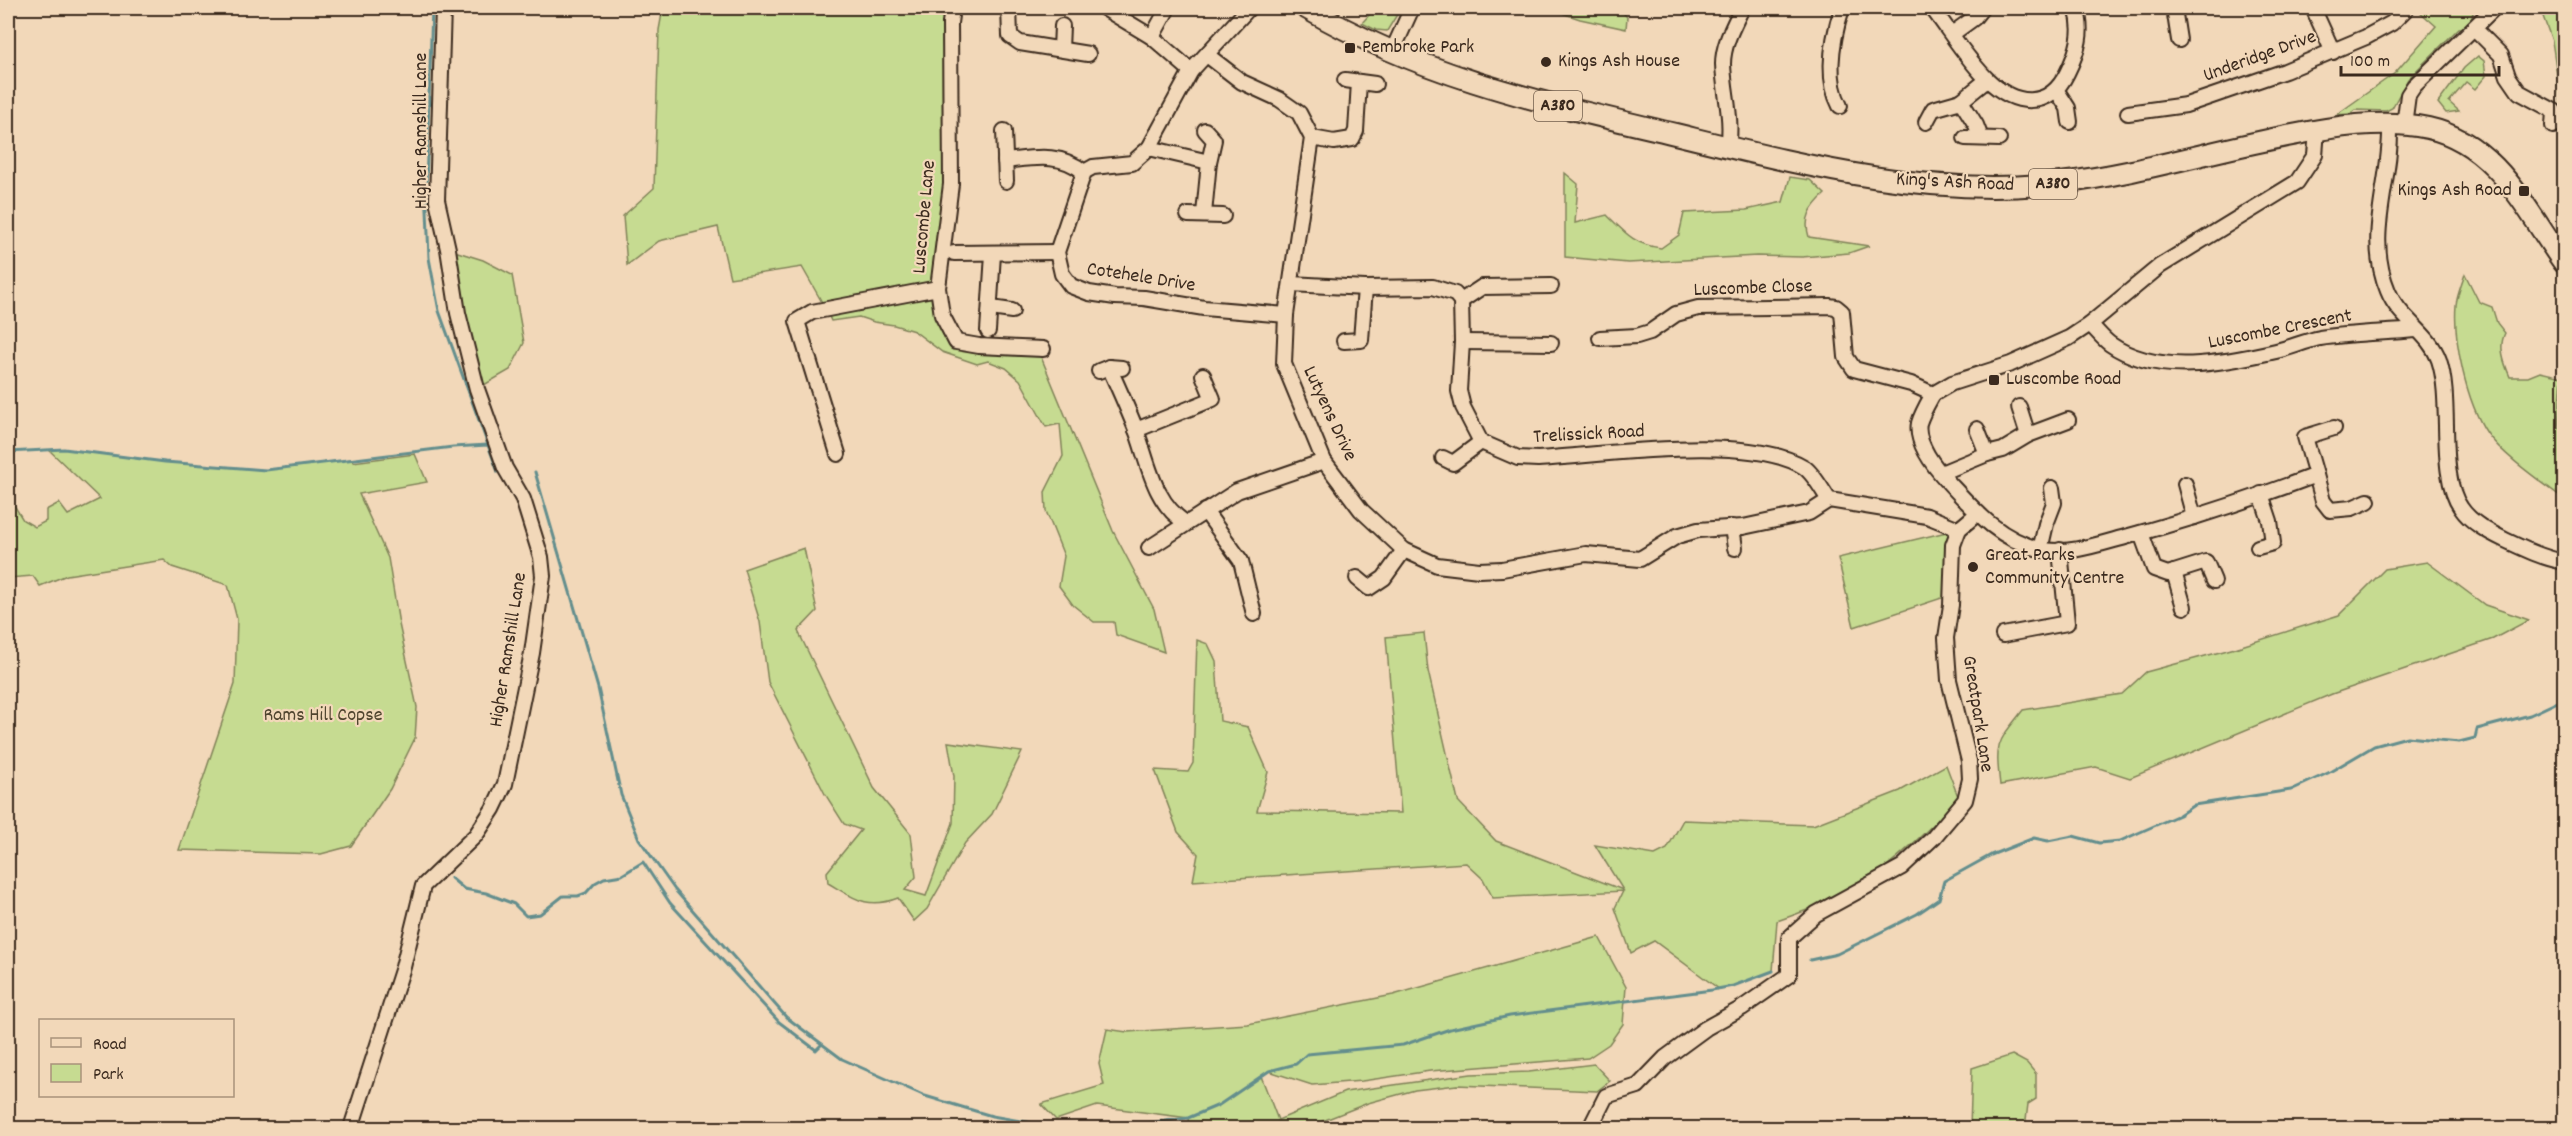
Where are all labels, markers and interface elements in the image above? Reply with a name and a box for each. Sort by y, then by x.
street label: Underidge Drive [2200,24,2321,90]
place label: Pembroke Park [1362,34,1474,62]
scale bar [2341,39,2498,77]
marker: Pembroke Park [1343,41,1357,55]
place label: Kings Ash House [1558,48,1680,76]
text: 100 m [2350,50,2390,75]
street label: Higher Ramshill Lane [408,53,436,209]
marker: Kings Ash House [1539,55,1553,69]
road number: A380 [1534,91,1582,121]
street label: Luscombe Lane [906,159,944,275]
street label: King's Ash Road [1895,166,2015,200]
road number: A380 [2029,169,2077,199]
place label: Kings Ash Road [2398,177,2512,205]
marker: Kings Ash Road [2517,184,2531,198]
street label: Cotehele Drive [1085,256,1198,300]
street label: Luscombe Close [1693,273,1813,305]
street label: Luscombe Crescent [2206,302,2354,358]
street label: Lutyens Drive [1295,362,1363,466]
place label: Luscombe Road [2006,366,2121,394]
marker: Luscombe Road [1987,373,2001,387]
street label: Trelissick Road [1533,418,1645,452]
place label: Great Parks Community Centre [1985,542,2125,593]
marker: Great Parks Community Centre [1966,560,1980,574]
street label: Higher Ramshill Lane [483,570,535,729]
street label: Greatpark Lane [1954,654,2000,774]
park label: Rams Hill Copse [263,702,383,730]
legend [39,1019,234,1097]
text: Road [93,1033,127,1058]
text: Park [93,1063,124,1088]

